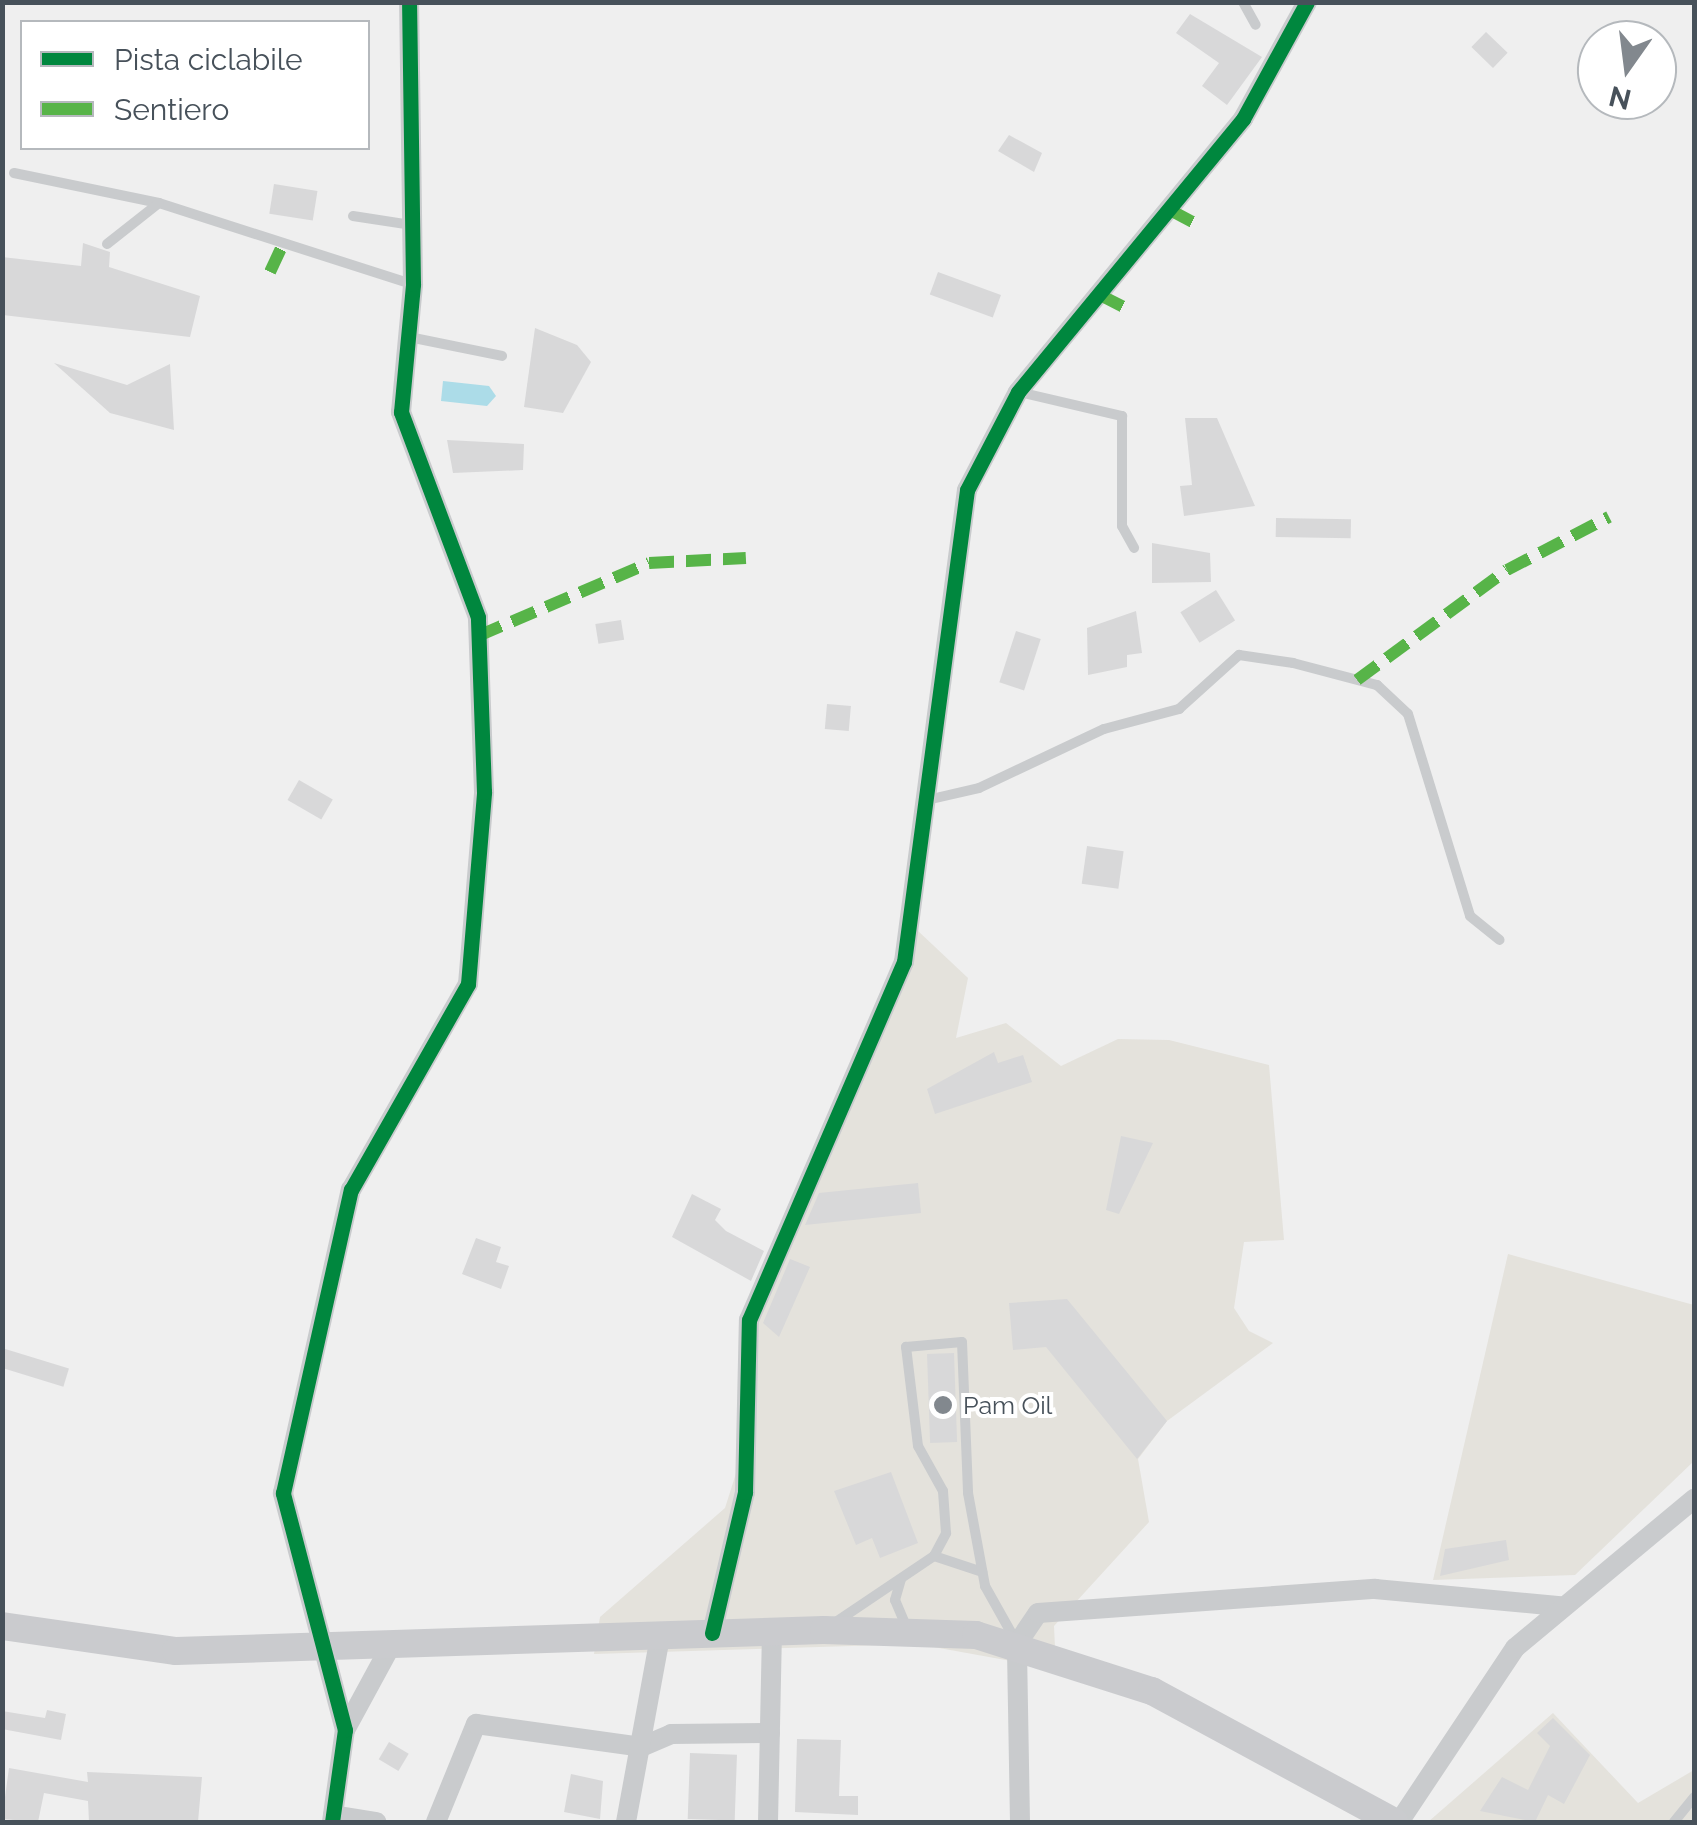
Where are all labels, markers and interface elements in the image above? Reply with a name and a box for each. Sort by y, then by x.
legend [20,20,370,150]
north arrow [1577,20,1677,120]
text: Pista ciclabile [114,42,303,77]
text: N [1606,79,1634,116]
text: Sentiero [114,92,229,127]
place label: Pam Oil [963,1390,1052,1420]
marker: Pam Oil [932,1394,954,1416]

